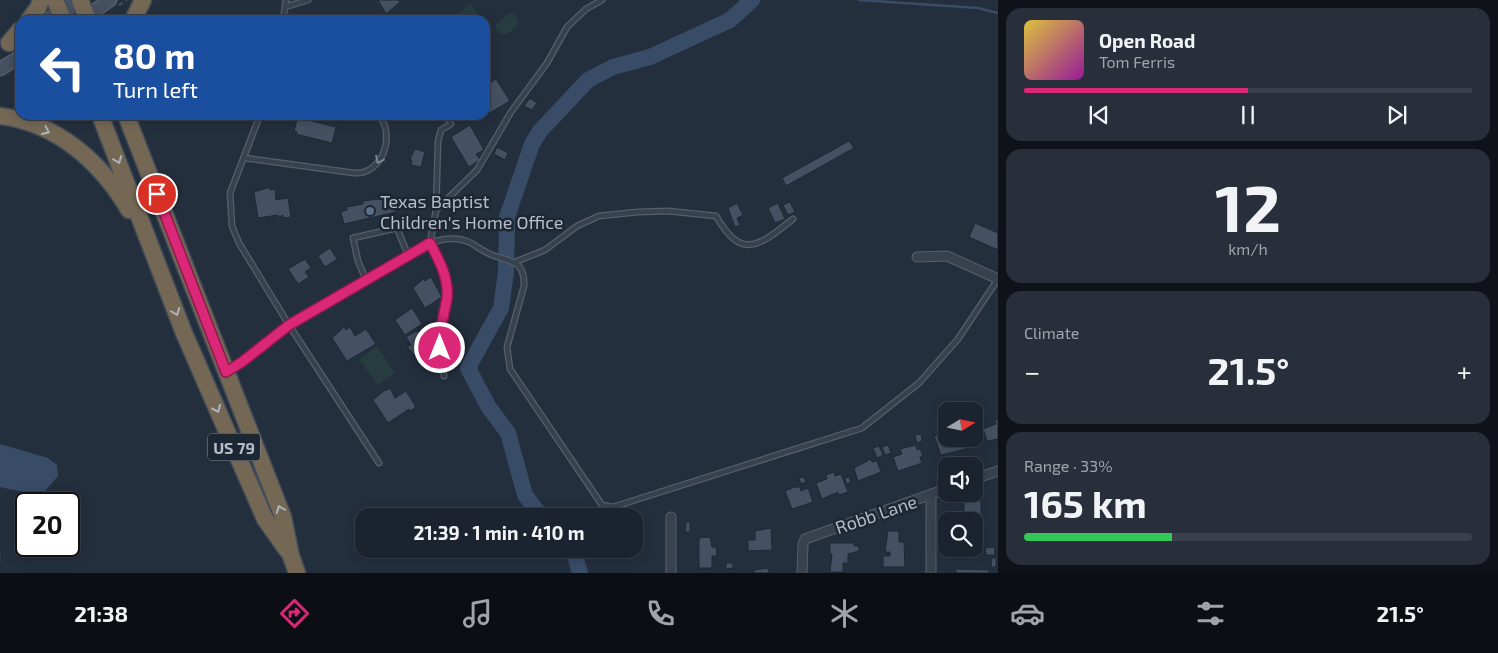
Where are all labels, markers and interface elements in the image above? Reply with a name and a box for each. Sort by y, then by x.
text: Open Road [1099,29,1195,52]
text: 80 m [113,34,195,76]
icon: left [30,35,95,100]
text: Tom Ferris [1099,52,1175,71]
text: Turn left [113,76,198,102]
icon: previous [1085,101,1113,129]
icon: pause [1234,101,1262,129]
icon: next [1383,101,1411,129]
one-way arrow [41,124,50,135]
one-way arrow [375,154,385,163]
one-way arrow [112,156,122,164]
text: 12 [1215,167,1281,245]
pin [136,173,178,215]
icon: arrive [143,180,171,208]
place label: Texas Baptist Children's Home Office [380,190,563,233]
marker: Texas Baptist Children's Home Office [364,205,376,217]
text: km/h [1228,239,1268,258]
one-way arrow [170,307,180,316]
position arrow [413,321,465,373]
text: Climate [1024,323,1079,342]
text: 21.5° [1208,347,1289,393]
text: − [1024,354,1040,388]
text: + [1457,354,1472,388]
north arrow [938,402,982,448]
map controls [938,402,983,557]
one-way arrow [211,404,222,413]
road number: US 79 [208,434,260,461]
text: Range · 33% [1024,456,1112,475]
button: sound [938,457,983,502]
text: 165 km [1024,480,1147,526]
street label: Robb Lane [832,490,920,538]
speed limit sign: 20 [15,492,80,557]
one-way arrow [276,505,287,514]
button: search [938,512,983,557]
text: 21:39 · 1 min · 410 m [414,521,584,544]
icon: directions [277,596,312,631]
icon: music [460,596,495,631]
icon: phone [643,596,678,631]
icon: climate [827,596,862,631]
icon: car [1010,596,1045,631]
icon: filters [1193,596,1228,631]
text: 21:38 [74,600,128,626]
text: 21.5° [1376,600,1424,626]

